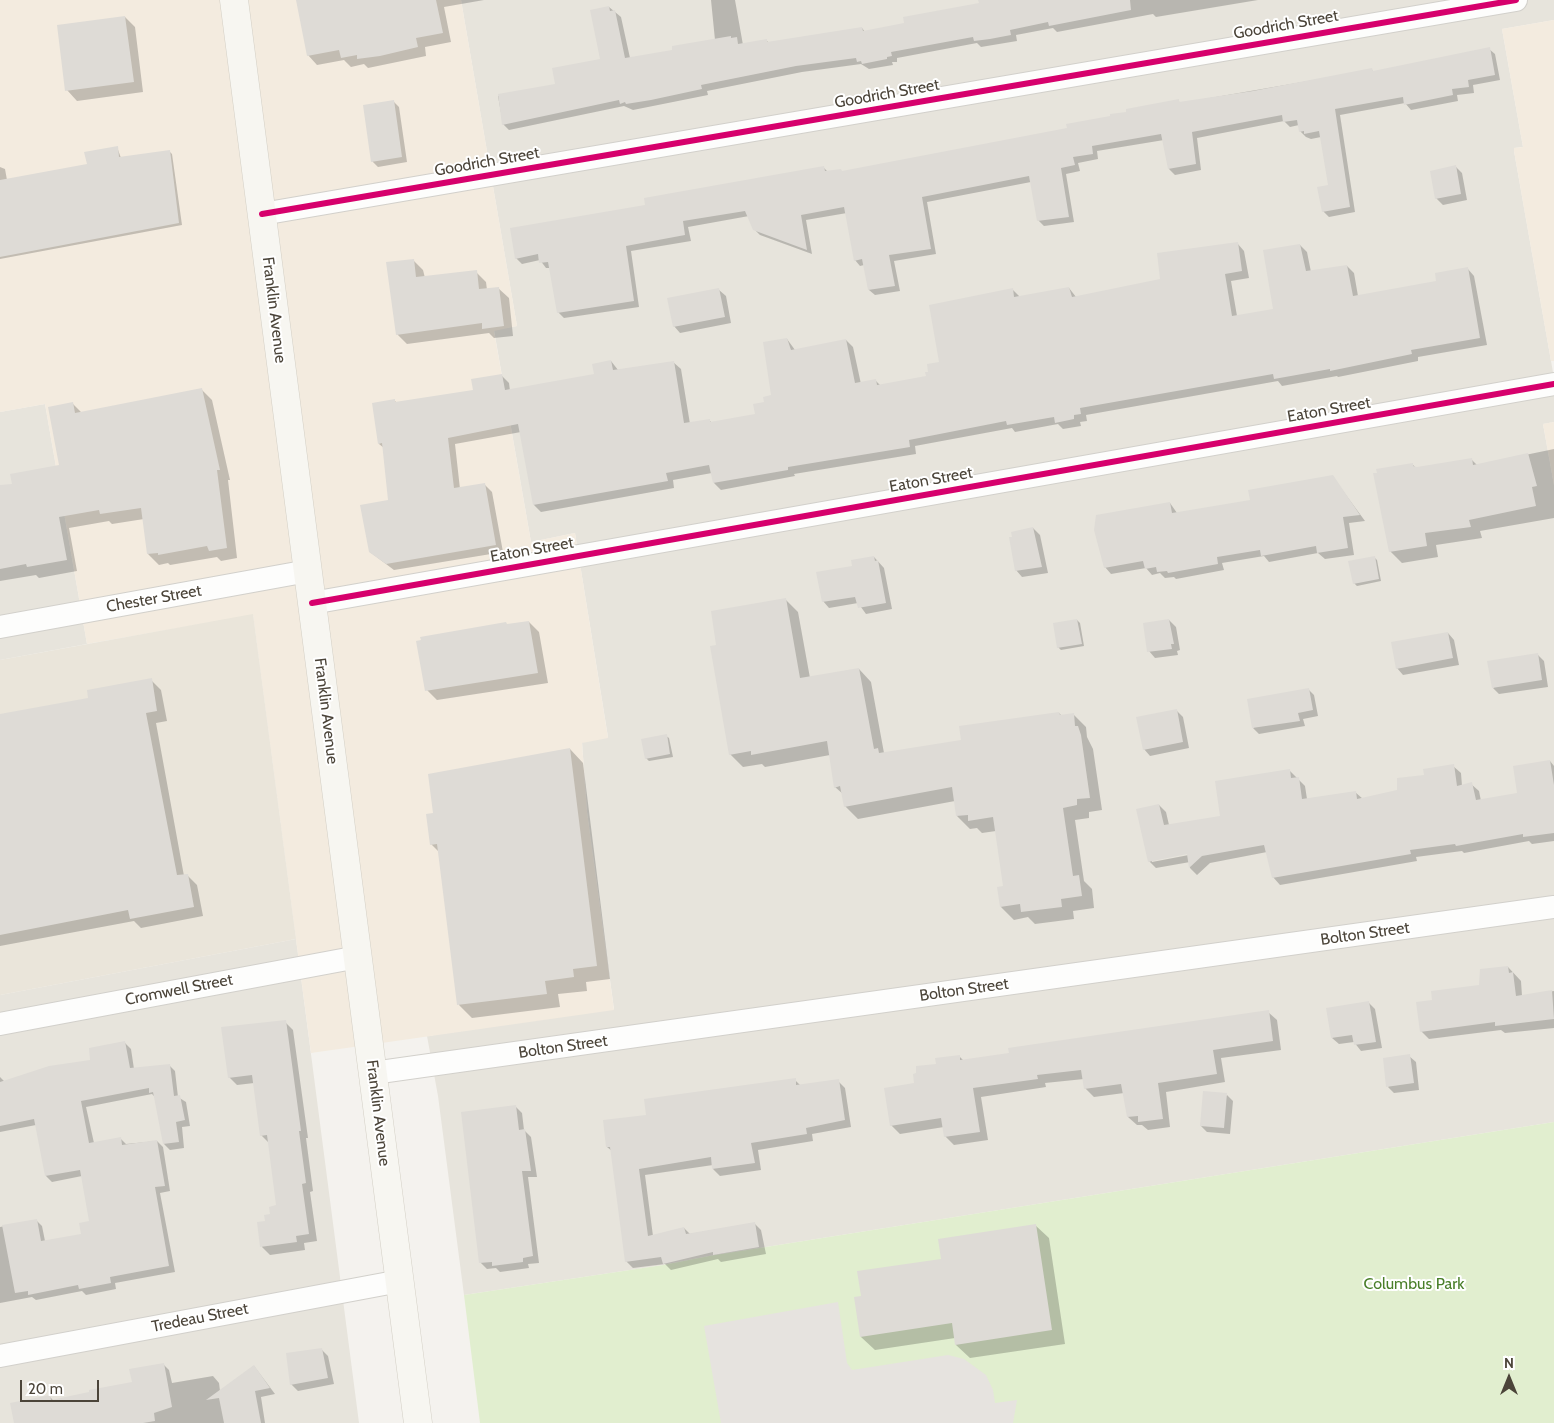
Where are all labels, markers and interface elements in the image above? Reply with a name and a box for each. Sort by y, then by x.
street label: Goodrich Street [1232,6,1340,44]
street label: Goodrich Street [833,75,941,113]
street label: Goodrich Street [433,143,541,181]
street label: Franklin Avenue [258,256,290,364]
street label: Eaton Street [1286,393,1372,427]
street label: Eaton Street [888,463,974,497]
street label: Eaton Street [489,533,575,567]
street label: Chester Street [105,581,203,617]
street label: Franklin Avenue [310,657,342,765]
street label: Bolton Street [1319,918,1411,950]
street label: Cromwell Street [124,970,234,1010]
street label: Bolton Street [918,974,1010,1006]
street label: Bolton Street [517,1031,609,1063]
street label: Franklin Avenue [362,1059,394,1167]
park label: Columbus Park [1364,1274,1464,1294]
street label: Tredeau Street [150,1299,250,1337]
north arrow [1484,1353,1534,1403]
text: N [1504,1354,1514,1372]
scale bar [22,1370,101,1402]
text: 20 m [28,1380,63,1398]

